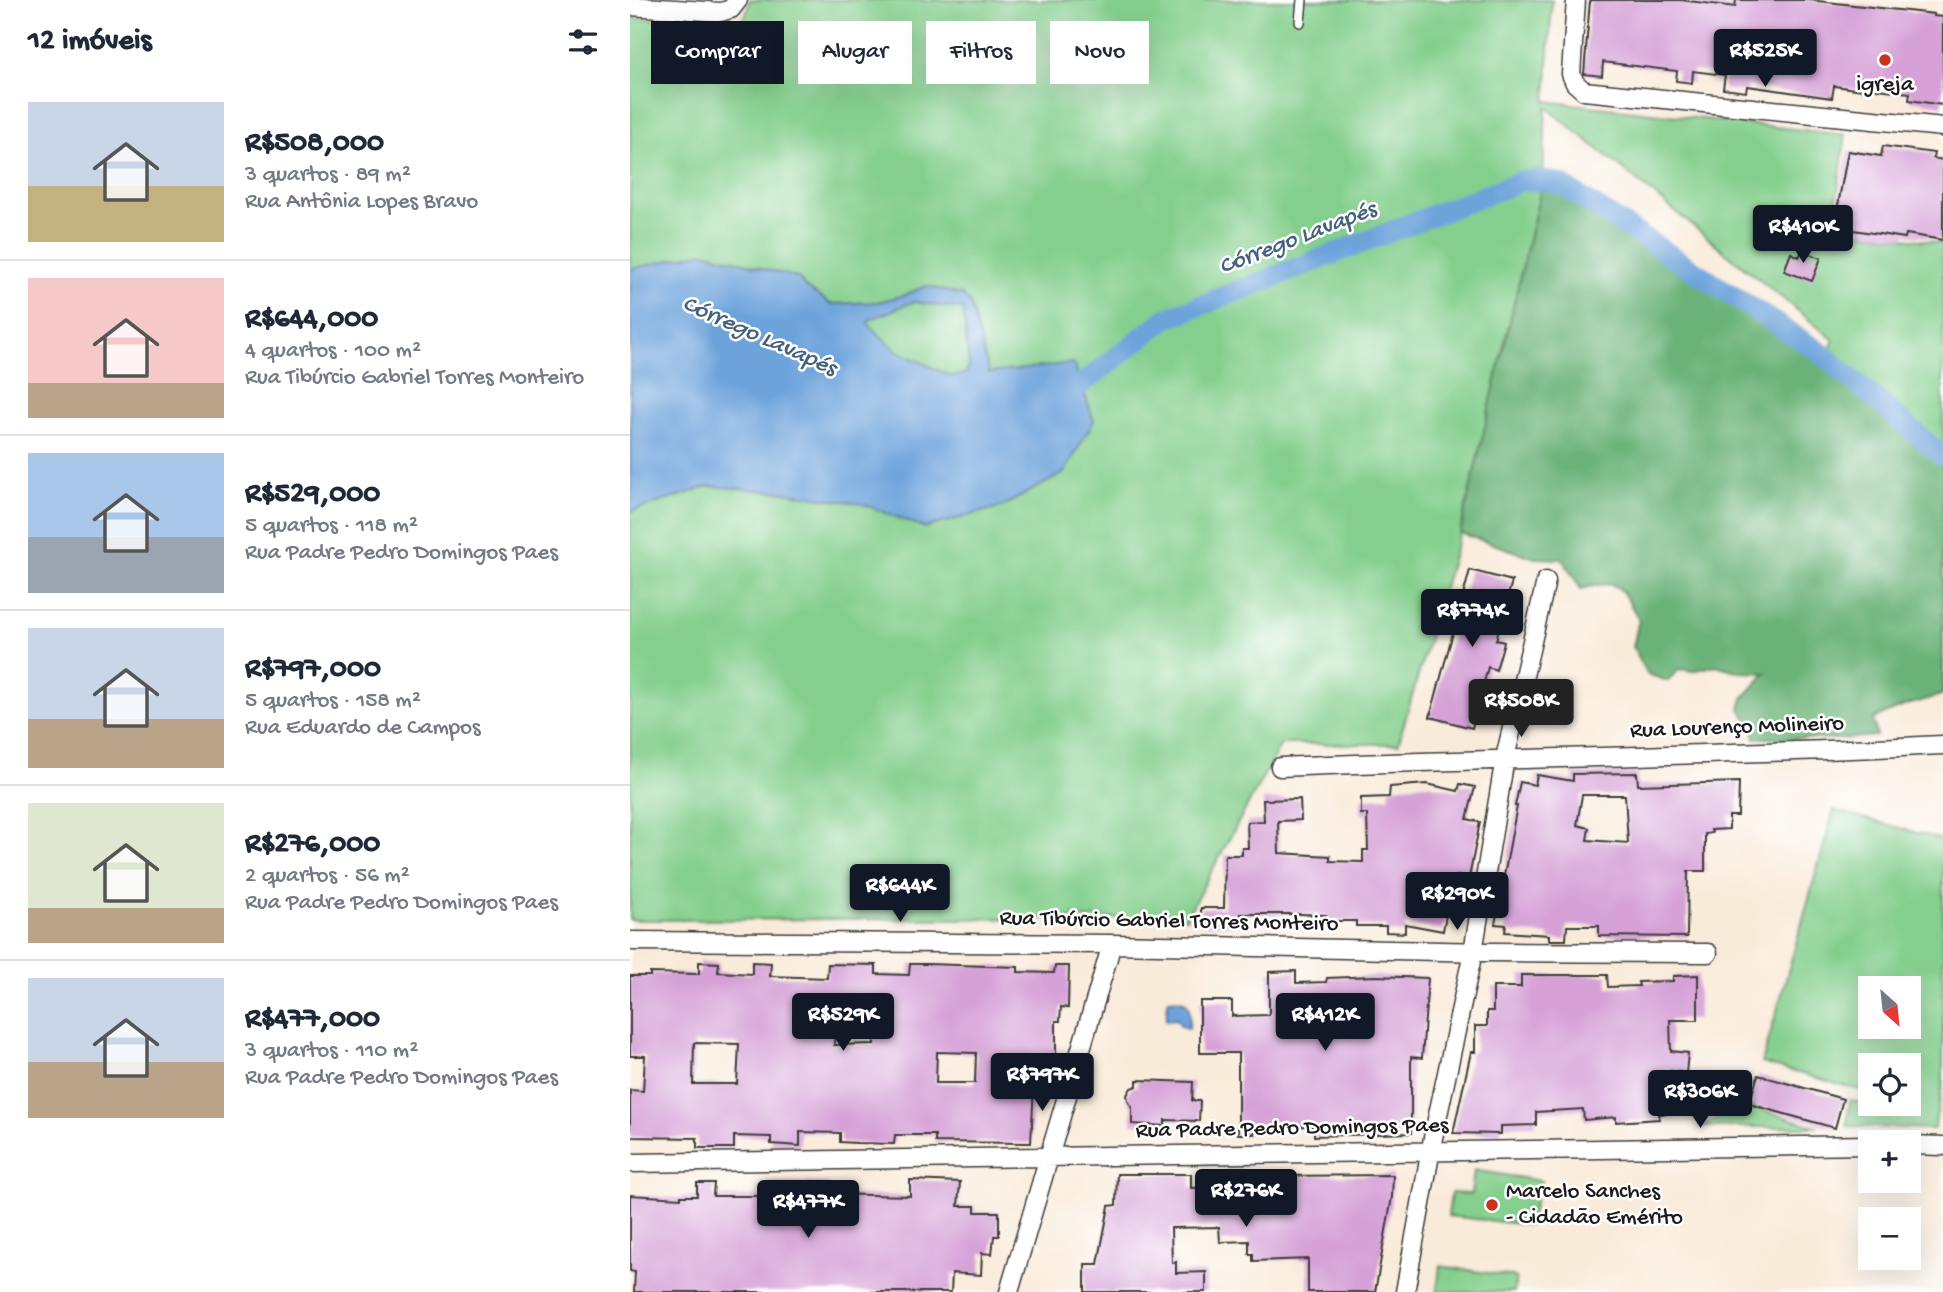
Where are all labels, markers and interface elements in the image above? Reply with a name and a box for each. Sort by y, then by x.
chip: Comprar [651,21,784,84]
chip: Alugar [798,21,912,84]
chip: Filtros [926,21,1036,84]
chip: Novo [1050,21,1149,84]
icon: filters [564,23,602,61]
text: 12 imóveis [28,25,152,60]
pin: R$525K [1708,29,1822,89]
text: R$525K [1730,38,1800,65]
marker: igreja [1877,52,1893,68]
place label: igreja [1856,72,1915,99]
text: R$508,000 [245,127,384,162]
icon: home [84,130,168,214]
text: 3 quartos · 89 m² [245,162,411,189]
text: Rua Antônia Lopes Bravo [245,189,478,216]
water label: Córrego Lavapés [1215,195,1383,282]
pin: R$410K [1746,205,1860,265]
text: R$410K [1769,214,1837,241]
water label: Córrego Lavapés [677,290,843,385]
text: R$644,000 [245,303,378,338]
icon: home [84,306,168,390]
text: 4 quartos · 100 m² [245,338,421,365]
text: Rua Tibúrcio Gabriel Torres Monteiro [245,365,584,392]
text: R$529,000 [245,478,380,513]
icon: home [84,481,168,565]
text: 5 quartos · 118 m² [245,513,418,540]
text: Rua Padre Pedro Domingos Paes [245,540,558,567]
pin: R$774K [1415,590,1529,649]
text: R$774K [1437,598,1507,625]
text: R$797,000 [245,653,381,688]
icon: home [84,656,168,740]
pin: R$508K [1464,680,1578,739]
text: 5 quartos · 158 m² [245,688,421,715]
text: R$508K [1485,688,1557,715]
street label: Rua Lourenço Molineiro [1630,711,1845,745]
text: Rua Eduardo de Campos [245,715,481,742]
text: R$276,000 [245,828,380,863]
icon: home [84,831,168,915]
text: 2 quartos · 56 m² [245,863,410,890]
pin: R$644K [843,864,957,924]
pin: R$290K [1400,872,1514,932]
text: R$644K [866,873,934,900]
text: R$290K [1422,881,1492,908]
text: Rua Padre Pedro Domingos Paes [245,890,558,917]
street label: Rua Tibúrcio Gabriel Torres Monteiro [999,906,1339,938]
north arrow [1858,976,1922,1040]
map controls [1858,976,1921,1270]
pin: R$529K [786,993,900,1053]
pin: R$412K [1268,993,1382,1053]
text: R$529K [808,1002,878,1029]
text: R$412K [1292,1002,1358,1029]
text: R$477,000 [245,1003,380,1038]
icon: home [84,1006,168,1090]
text: 3 quartos · 110 m² [245,1038,418,1065]
button: locate [1858,1053,1921,1116]
pin: R$797K [985,1054,1099,1113]
text: R$797K [1007,1062,1077,1089]
text: Rua Padre Pedro Domingos Paes [245,1065,558,1092]
pin: R$306K [1643,1070,1757,1130]
text: R$306K [1664,1079,1736,1106]
street label: Rua Padre Pedro Domingos Paes [1135,1113,1449,1145]
button: + [1858,1130,1921,1193]
pin: R$276K [1189,1170,1303,1229]
text: R$276K [1211,1178,1281,1205]
place label: Marcelo Sanches - Cidadão Emérito [1506,1179,1683,1232]
pin: R$477K [751,1180,865,1240]
text: R$477K [773,1189,843,1216]
marker: Marcelo Sanches - Cidadão Emérito [1484,1197,1500,1213]
button: − [1858,1207,1921,1270]

